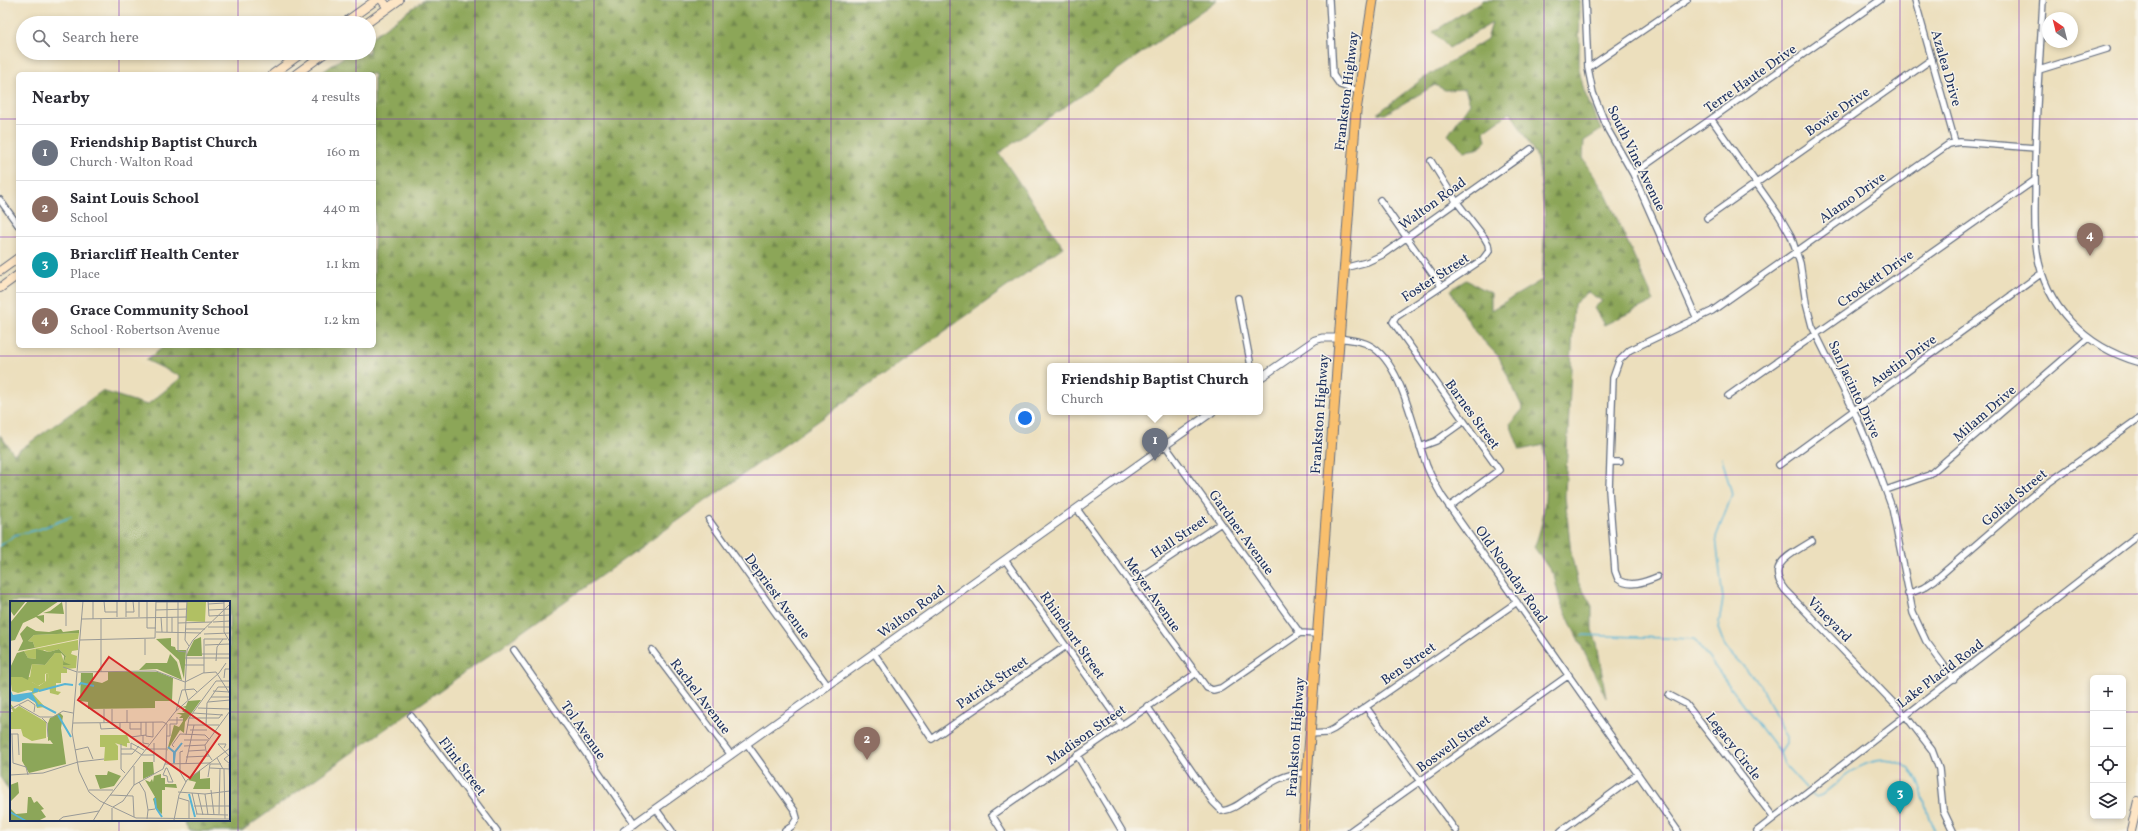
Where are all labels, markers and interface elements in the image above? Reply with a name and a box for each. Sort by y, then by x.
north arrow [2042,12,2078,48]
search box [16,16,376,60]
icon: search [30,27,52,49]
text: Search here [62,28,139,49]
street label: Azalea Drive [1926,28,1966,109]
street label: Frankston Highway [1331,30,1364,152]
street label: Terre Haute Drive [1701,40,1801,118]
street label: Bowie Drive [1802,83,1874,141]
text: Nearby [32,87,90,110]
text: 4 results [311,89,360,107]
street label: South Vine Avenue [1602,103,1670,215]
text: Friendship Baptist Church [70,133,257,154]
text: 1 [42,144,48,162]
text: 160 m [326,144,360,162]
text: Church · Walton Road [70,154,193,172]
street label: Alamo Drive [1816,168,1890,228]
street label: Walton Road [1395,173,1471,235]
text: Saint Louis School [70,189,199,210]
text: 2 [42,200,48,218]
text: 440 m [323,200,360,218]
text: School [70,210,108,228]
pin: 4 [2077,223,2103,256]
text: Briarcliff Health Center [70,245,239,266]
street label: Crockett Drive [1834,246,1918,313]
street label: Foster Street [1398,249,1473,307]
text: 3 [42,256,48,274]
text: 1.1 km [326,256,360,274]
text: Place [70,266,100,284]
text: Grace Community School [70,301,249,322]
text: 4 [41,312,49,330]
text: 1.2 km [324,312,360,330]
text: School · Robertson Avenue [70,322,220,340]
street label: Austin Drive [1867,330,1941,392]
street label: San Jacinto Drive [1823,338,1885,442]
street label: Frankston Highway [1307,353,1334,475]
popup [1047,363,1263,415]
text: Friendship Baptist Church [1061,370,1249,391]
street label: Barnes Street [1440,376,1504,454]
street label: Milam Drive [1949,381,2021,447]
text: Church [1061,391,1104,409]
your location [1015,408,1035,428]
pin: 1 [1142,428,1168,461]
street label: Goliad Street [1978,465,2052,531]
street label: Gardner Avenue [1204,487,1278,579]
street label: Hall Street [1147,511,1212,563]
street label: Old Noonday Road [1470,522,1552,627]
street label: Depriest Avenue [739,550,814,644]
street label: Meyer Avenue [1119,553,1185,637]
street label: Walton Road [874,581,950,643]
street label: Rhinehart Street [1035,588,1109,683]
street label: Vineyard [1803,593,1855,647]
inset map [10,601,230,821]
street label: Lake Placid Road [1894,635,1988,713]
street label: Ben Street [1378,638,1440,690]
street label: Patrick Street [953,652,1033,714]
street label: Rachel Avenue [665,655,735,739]
map controls [2090,675,2126,819]
button: + [2090,675,2126,711]
street label: Frankston Highway [1283,676,1310,798]
street label: Tol Avenue [556,698,610,764]
street label: Madison Street [1043,701,1131,770]
street label: Legacy Circle [1700,709,1765,785]
street label: Boswell Street [1413,711,1495,777]
button: − [2090,711,2126,747]
pin: 2 [854,727,880,760]
street label: Flint Street [433,734,490,800]
button: locate [2090,747,2126,783]
pin: 3 [1887,781,1913,814]
button: layers [2090,783,2126,819]

